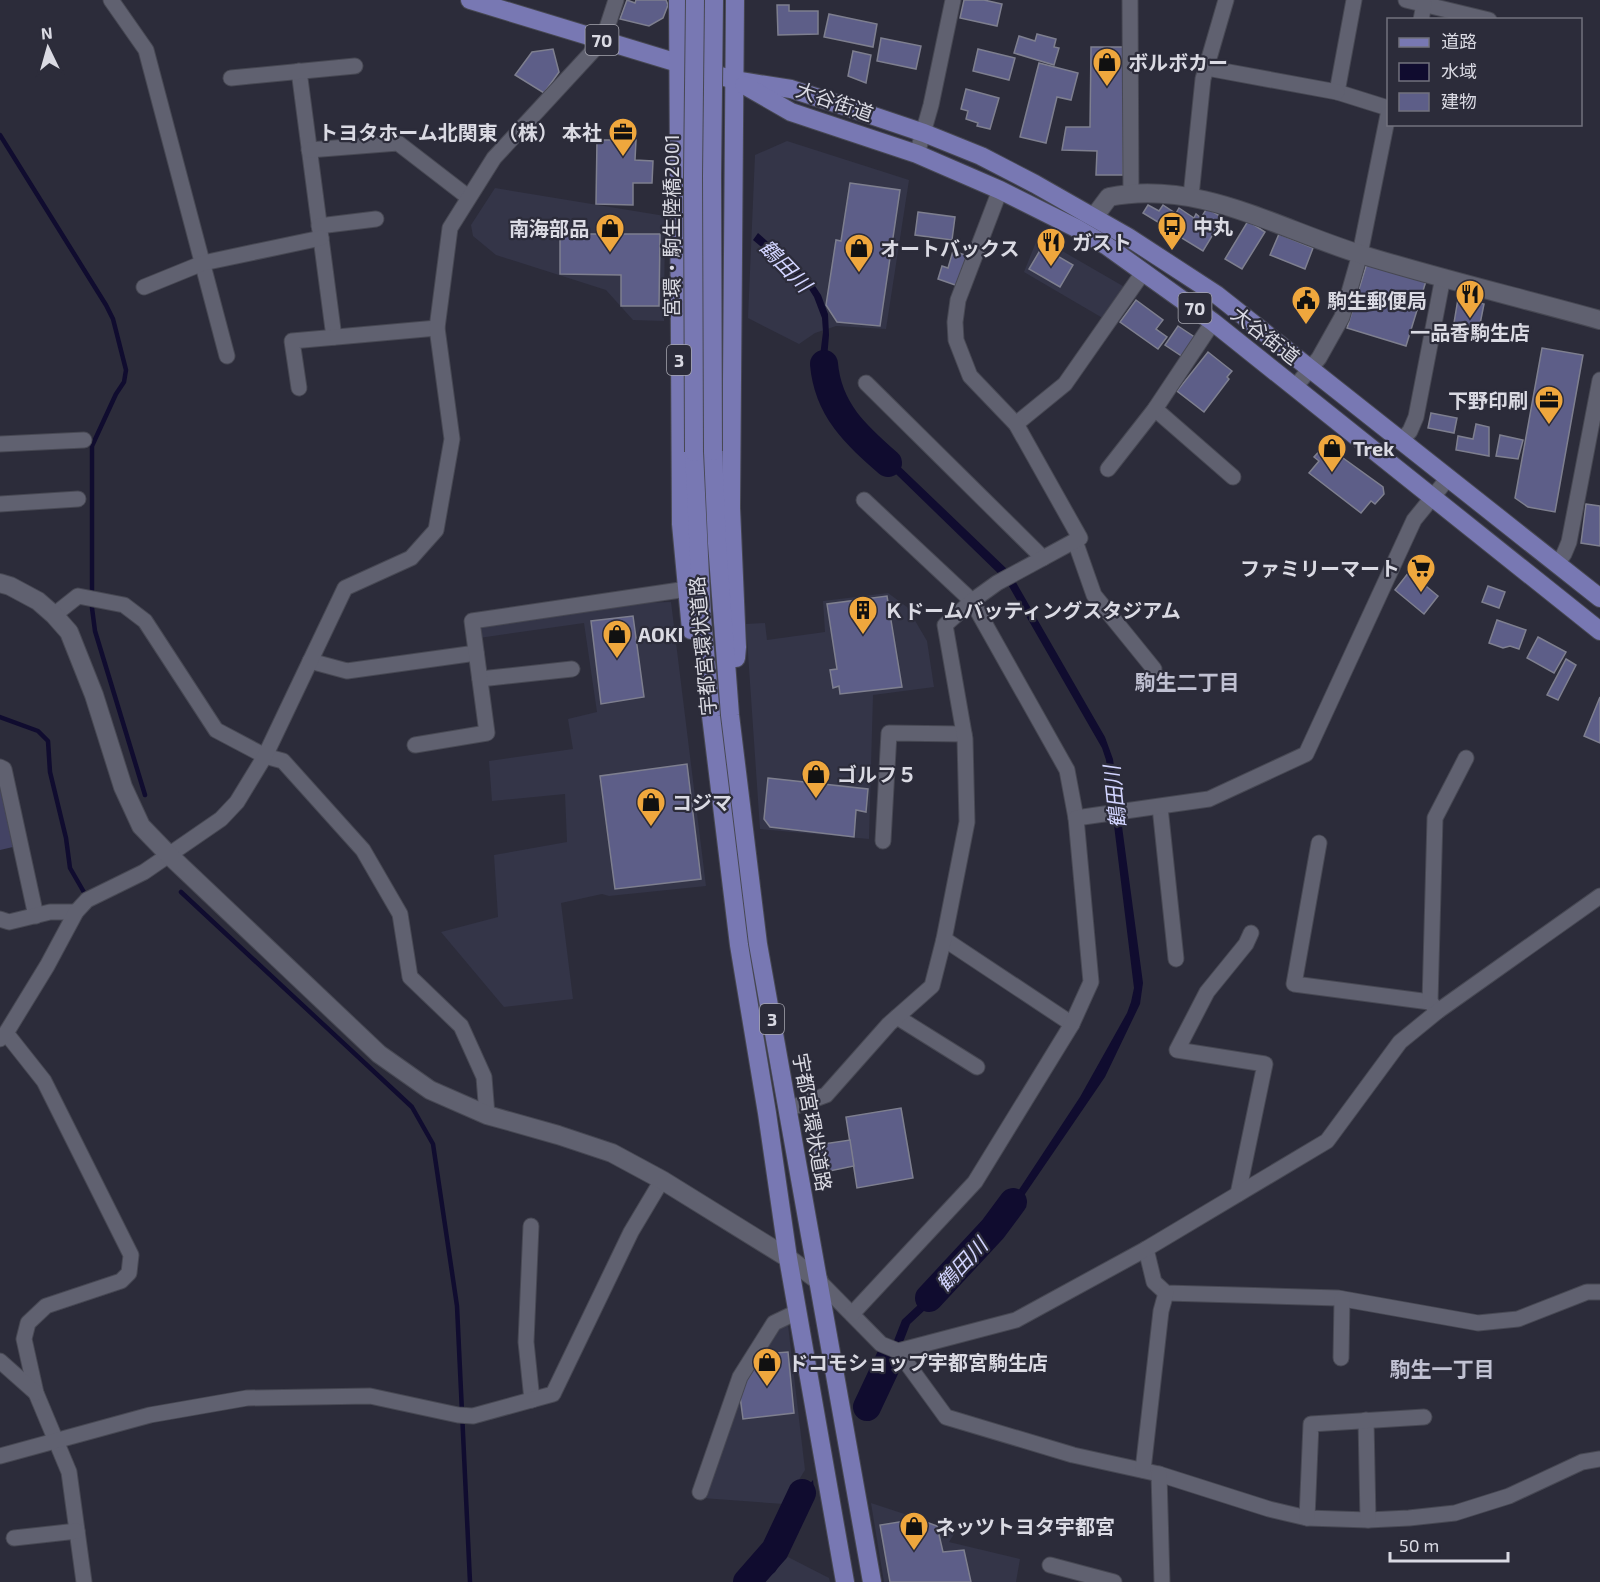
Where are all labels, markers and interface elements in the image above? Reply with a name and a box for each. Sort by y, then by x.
north arrow [18,18,78,78]
legend [1387,18,1582,126]
text: N [40,23,53,43]
road number: 70 [586,25,618,55]
text: 道路 [1441,30,1477,52]
shop icon: ボルボカー [1091,46,1123,88]
place label: ボルボカー [1128,50,1228,74]
text: 水域 [1441,60,1477,82]
street label: 大谷街道 [793,77,877,125]
text: 建物 [1441,90,1477,112]
office icon: トヨタホーム北関東（株） 本社 [607,116,639,158]
place label: トヨタホーム北関東（株） 本社 [318,120,602,144]
street label: 宮環・駒生陸橋2001 [659,134,683,318]
bus stop icon: 中丸 [1156,210,1188,252]
shop icon: 南海部品 [594,212,626,254]
place label: 中丸 [1193,214,1233,238]
place label: 南海部品 [509,216,589,240]
restaurant icon: ガスト [1035,226,1067,268]
place label: ガスト [1072,230,1132,254]
shop icon: オートバックス [843,232,875,274]
water label: 鶴田川 [755,234,818,298]
place label: オートバックス [880,236,1019,260]
restaurant icon: 一品香駒生店 [1454,278,1486,320]
public building icon: 駒生郵便局 [1290,284,1322,326]
place label: 駒生郵便局 [1327,288,1427,312]
road number: 70 [1178,293,1212,323]
street label: 大谷街道 [1227,301,1305,369]
place label: 一品香駒生店 [1410,320,1530,344]
road number: 3 [667,345,691,375]
office icon: 下野印刷 [1533,384,1565,426]
place label: 下野印刷 [1448,388,1528,412]
shop icon: Trek [1316,432,1348,474]
place label: Trek [1353,436,1395,460]
supermarket icon: ファミリーマート [1405,552,1437,594]
place label: ファミリーマート [1240,556,1400,580]
street label: 宇都宮環状道路 [684,575,720,717]
building icon: Ｋドームバッティングスタジアム [847,594,879,636]
place label: Ｋドームバッティングスタジアム [884,598,1181,622]
shop icon: AOKI [601,618,633,660]
place label: AOKI [638,622,683,646]
district label: 駒生二丁目 [1135,669,1240,694]
shop icon: ゴルフ５ [800,758,832,800]
place label: ゴルフ５ [837,762,917,786]
water label: 鶴田川 [1098,762,1130,830]
shop icon: コジマ [635,786,667,828]
place label: コジマ [672,790,732,814]
road number: 3 [760,1004,784,1034]
street label: 宇都宮環状道路 [789,1051,837,1193]
water label: 鶴田川 [930,1231,993,1296]
shop icon: ドコモショップ宇都宮駒生店 [751,1346,783,1388]
place label: ドコモショップ宇都宮駒生店 [788,1350,1048,1374]
district label: 駒生一丁目 [1390,1356,1495,1381]
shop icon: ネッツトヨタ宇都宮 [898,1510,930,1552]
place label: ネッツトヨタ宇都宮 [935,1514,1115,1538]
scale bar [1390,1525,1508,1563]
text: 50 m [1399,1534,1439,1556]

